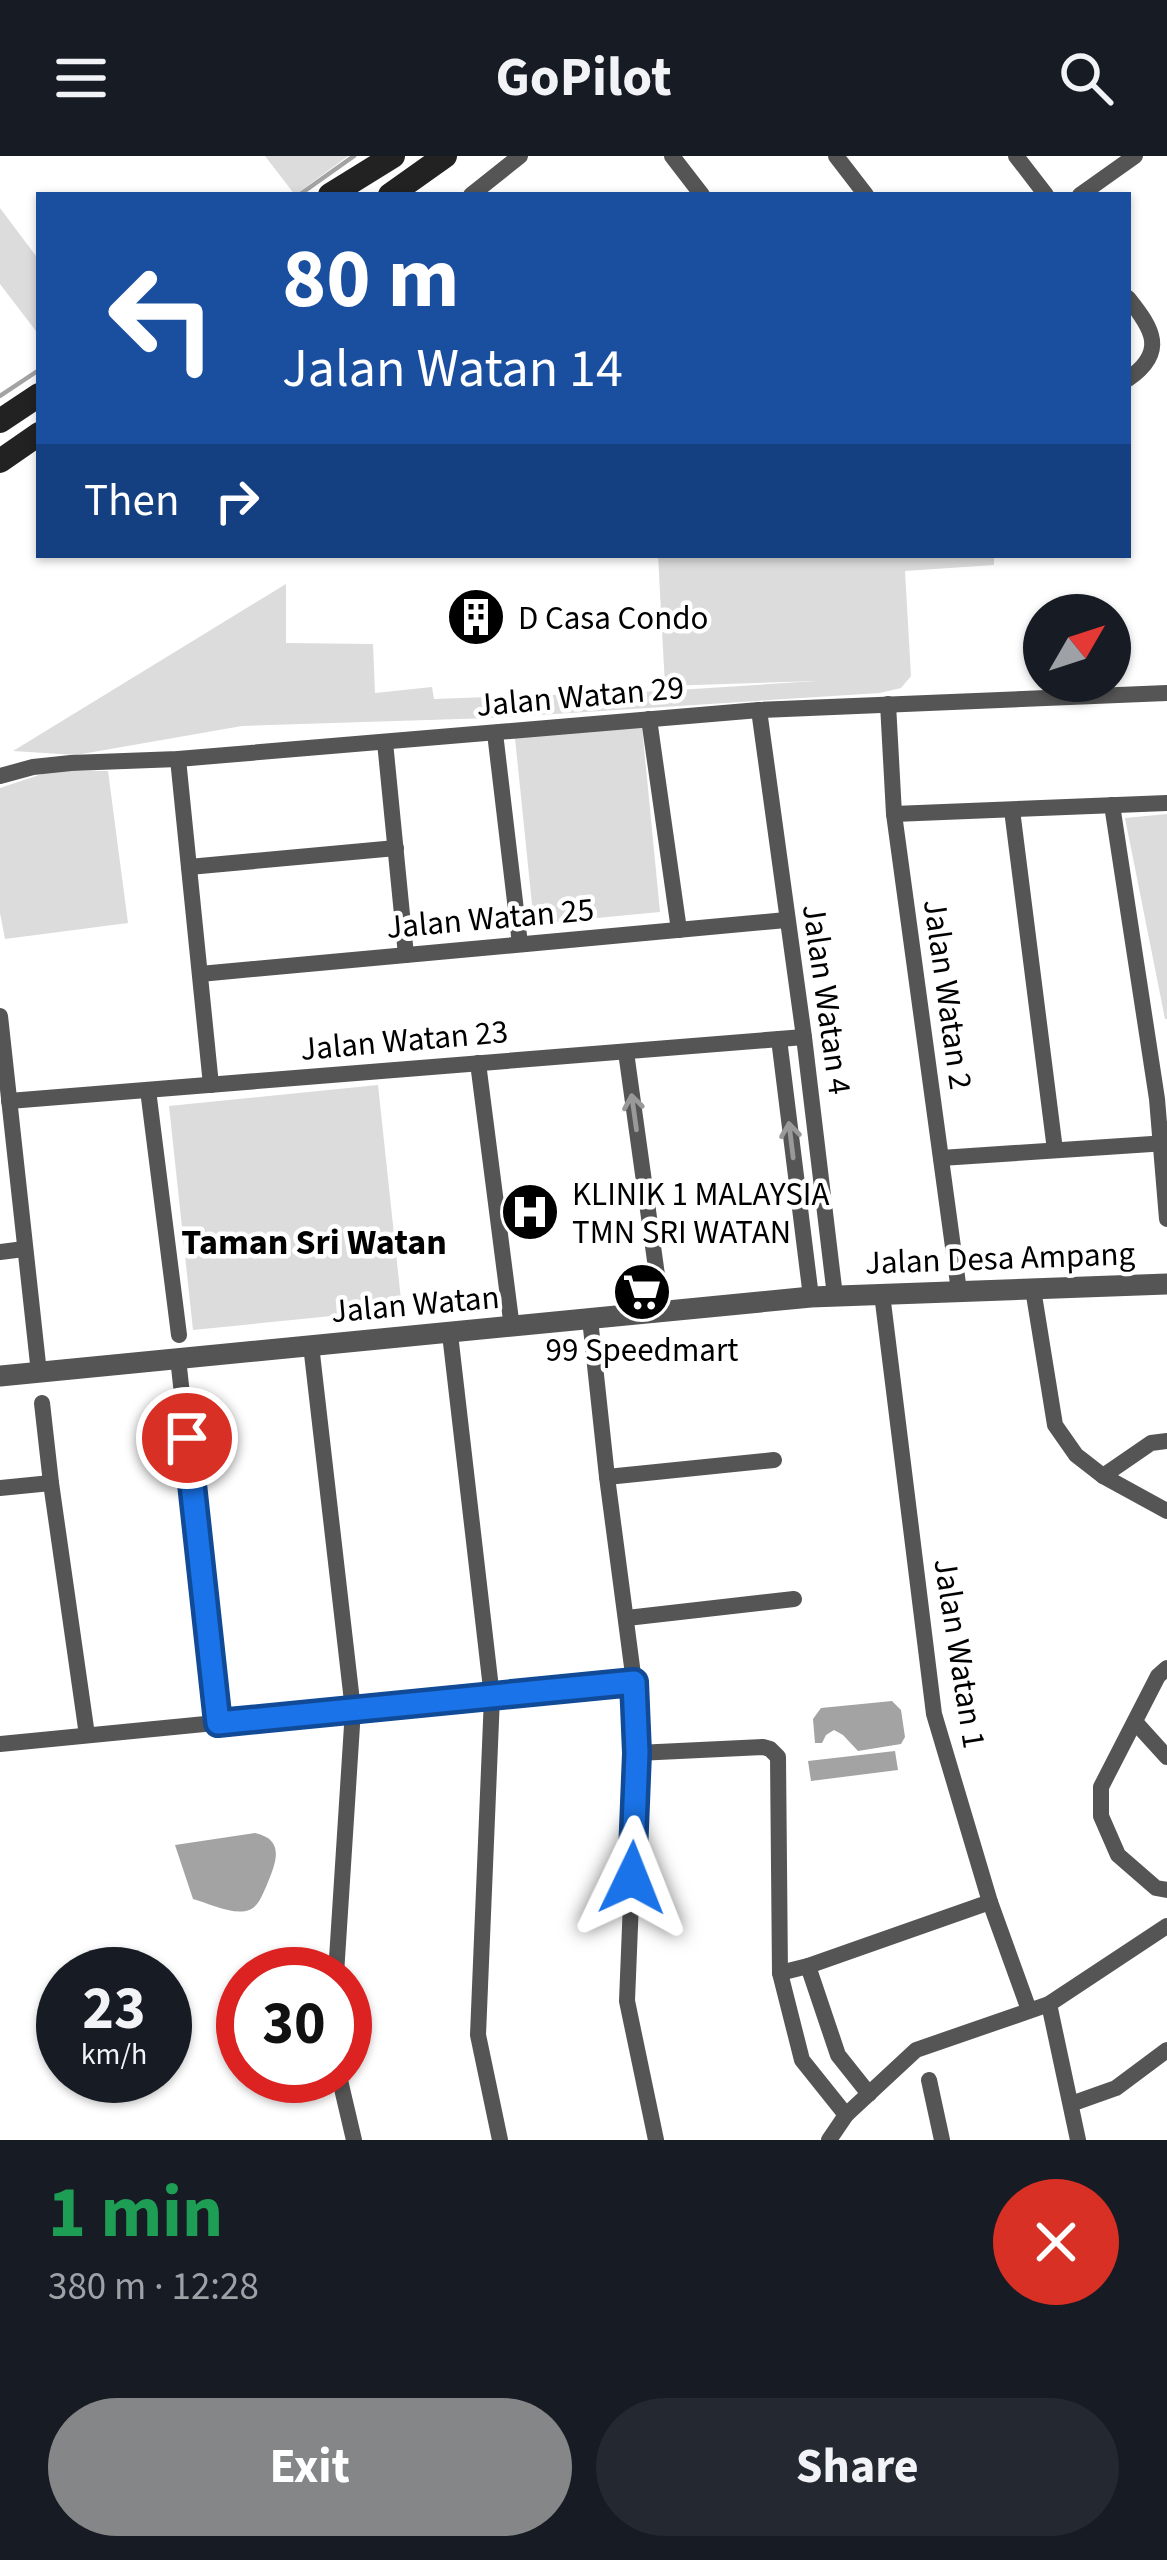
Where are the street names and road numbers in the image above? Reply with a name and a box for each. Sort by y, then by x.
street label: Jalan Watan 29 [474,664,686,729]
street label: Jalan Watan 25 [384,886,596,951]
street label: Jalan Watan 2 [911,896,984,1092]
street label: Jalan Watan 4 [790,901,863,1097]
street label: Jalan Watan 23 [298,1008,510,1073]
street label: Jalan Desa Ampang [864,1230,1136,1287]
street label: Jalan Watan [329,1274,501,1335]
street label: Jalan Watan 1 [921,1555,998,1752]

